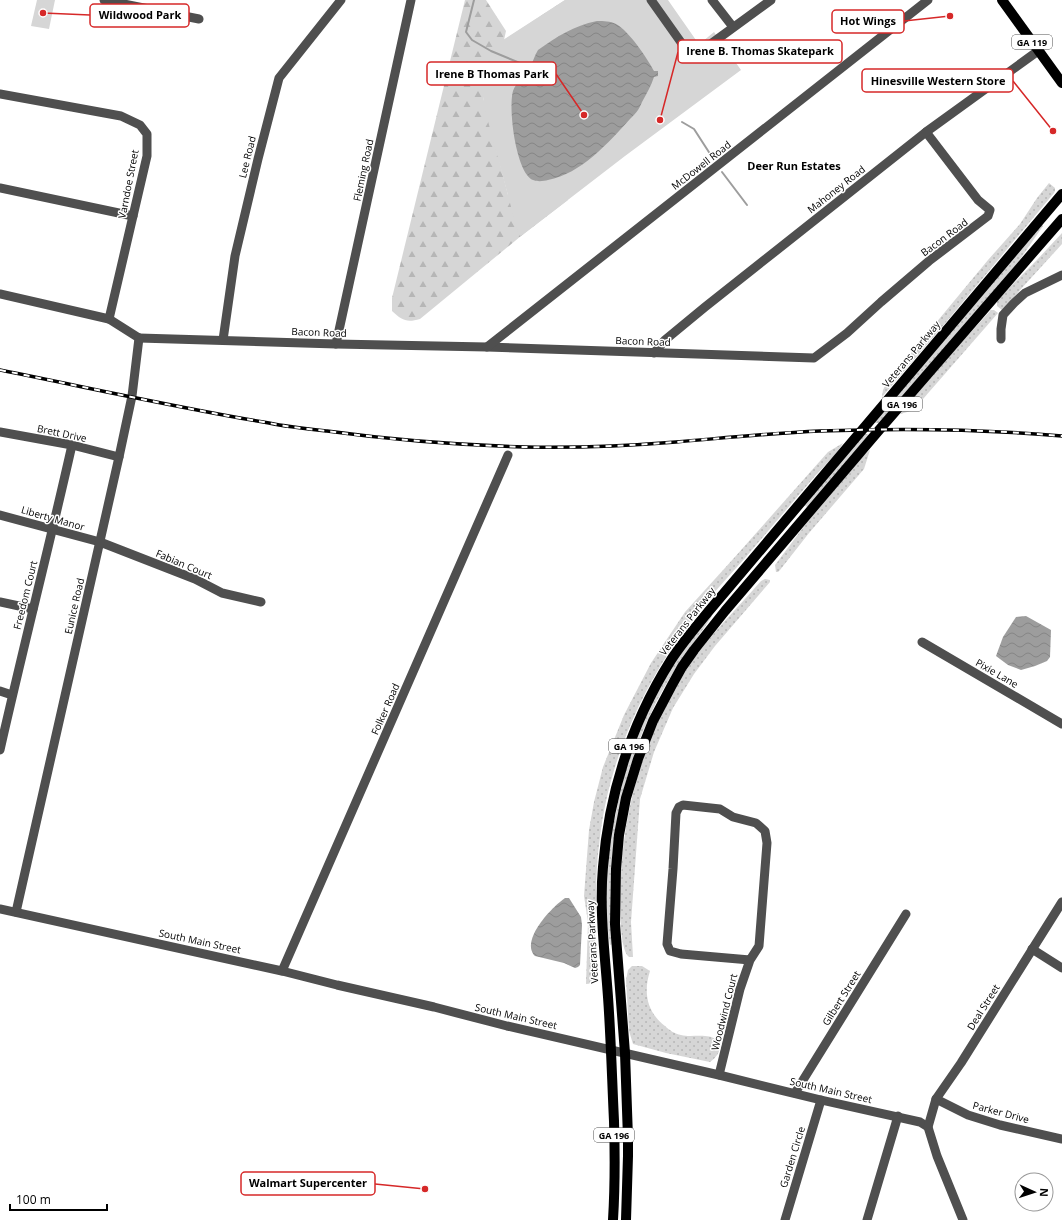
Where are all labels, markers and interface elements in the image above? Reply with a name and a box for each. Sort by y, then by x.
callout: Wildwood Park [90,4,189,27]
text: Wildwood Park [99,7,181,22]
callout: Hot Wings [832,10,904,33]
text: Hot Wings [840,13,896,28]
road number: GA 119 [1012,35,1052,49]
callout: Irene B. Thomas Skatepark [678,40,842,63]
text: Irene B. Thomas Skatepark [686,43,834,58]
callout: Irene B Thomas Park [427,62,556,85]
text: Irene B Thomas Park [435,66,549,81]
callout: Hinesville Western Store [862,69,1013,92]
text: Hinesville Western Store [871,73,1006,88]
street label: Lee Road [235,134,259,180]
street label: McDowell Road [668,137,734,193]
street label: Fleming Road [350,138,376,202]
street label: Varndoe Street [114,148,142,220]
district label: Deer Run Estates [747,158,841,173]
street label: Mahoney Road [804,162,868,216]
street label: Bacon Road [918,215,970,259]
street label: Veterans Parkway [879,317,944,390]
street label: Bacon Road [291,324,347,340]
street label: Bacon Road [615,333,671,349]
road number: GA 196 [882,397,922,411]
street label: Brett Drive [36,421,88,445]
street label: Liberty Manor [20,502,86,534]
street label: Fabian Court [154,546,215,582]
street label: Freedom Court [10,559,40,631]
street label: Eunice Road [61,577,87,635]
street label: Veterans Parkway [656,583,719,658]
street label: Pixie Lane [973,655,1021,691]
street label: Folker Road [367,681,403,737]
road number: GA 196 [609,739,649,753]
street label: Veterans Parkway [583,899,601,984]
street label: South Main Street [158,925,243,957]
street label: Gilbert Street [819,968,864,1028]
street label: Woodwind Court [708,972,740,1052]
street label: Deal Street [963,981,1003,1033]
street label: South Main Street [474,1000,559,1032]
street label: South Main Street [789,1074,874,1106]
street label: Parker Drive [971,1098,1031,1126]
street label: Garden Circle [776,1124,808,1189]
road number: GA 196 [594,1128,634,1142]
callout: Walmart Supercenter [241,1172,375,1195]
north arrow [1014,1172,1054,1212]
text: Walmart Supercenter [249,1175,367,1190]
scale bar [10,1186,107,1212]
text: N [1037,1188,1052,1197]
text: 100 m [16,1191,51,1208]

